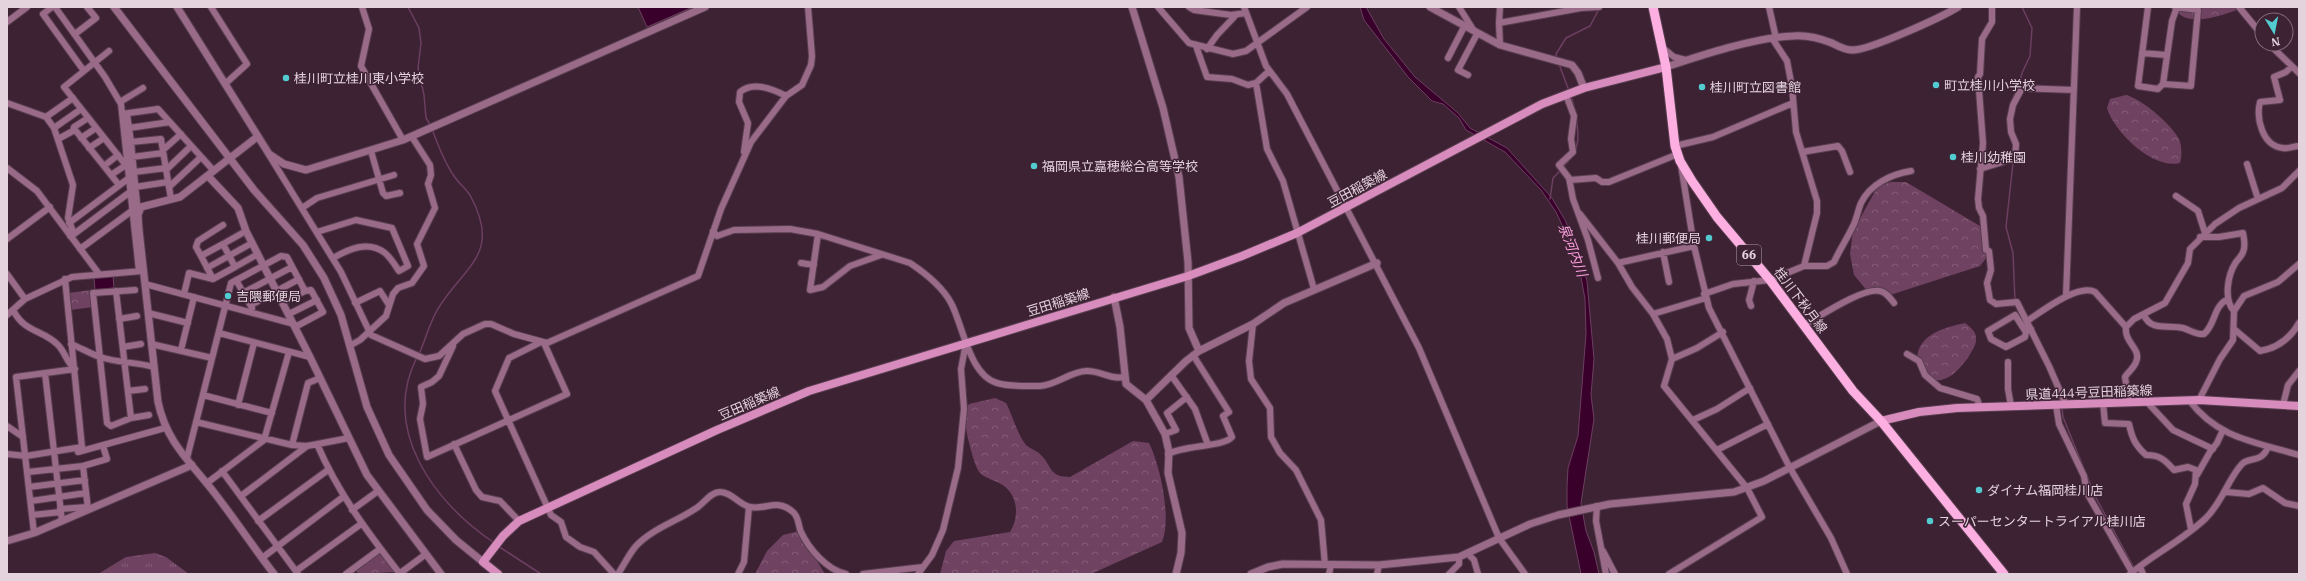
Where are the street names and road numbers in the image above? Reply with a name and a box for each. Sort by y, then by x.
street label: 豆田稲築線 [1325,166,1390,211]
road number: 66 [1737,245,1761,265]
street label: 桂川下秋月線 [1770,264,1831,337]
street label: 豆田稲築線 [1025,285,1092,320]
street label: 県道444号豆田稲築線 [2025,382,2153,403]
street label: 豆田稲築線 [716,383,782,424]

